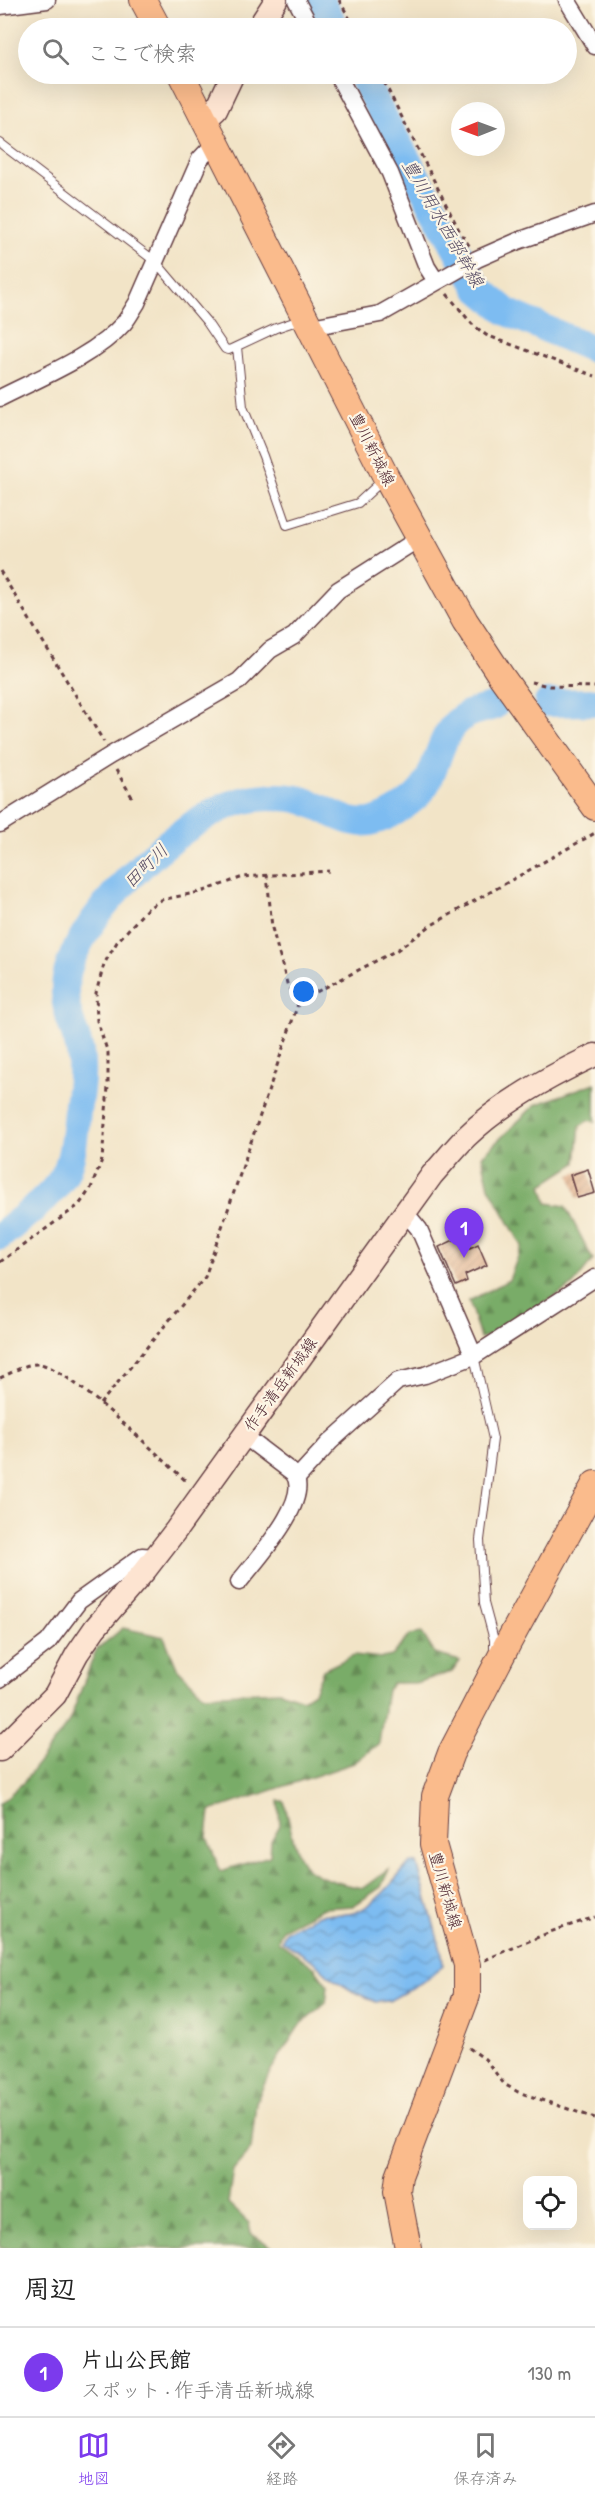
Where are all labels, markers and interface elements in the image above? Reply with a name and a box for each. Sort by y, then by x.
search box [18,18,577,84]
icon: search [39,35,72,68]
text: ここで検索 [87,38,197,68]
north arrow [451,102,505,156]
water label: 豊川用水西部幹線 [397,154,491,292]
street label: 豊川新城線 [345,408,401,490]
water label: 田町川 [118,838,174,894]
your location [289,977,318,1006]
pin: 1 [444,1208,484,1258]
street label: 作手清岳新城線 [238,1332,322,1436]
street label: 豊川新城線 [424,1849,468,1931]
map controls [523,2176,577,2230]
button: locate [523,2176,577,2230]
text: 周辺 [24,2271,76,2306]
text: 片山公民館 [81,2344,191,2374]
text: 1 [40,2359,47,2386]
text: 130 m [528,2359,571,2386]
text: スポット · 作手清岳新城線 [81,2376,314,2403]
tab: 地図 [77,2429,110,2489]
tab: 経路 [265,2429,298,2489]
tab: 保存済み [453,2429,517,2489]

